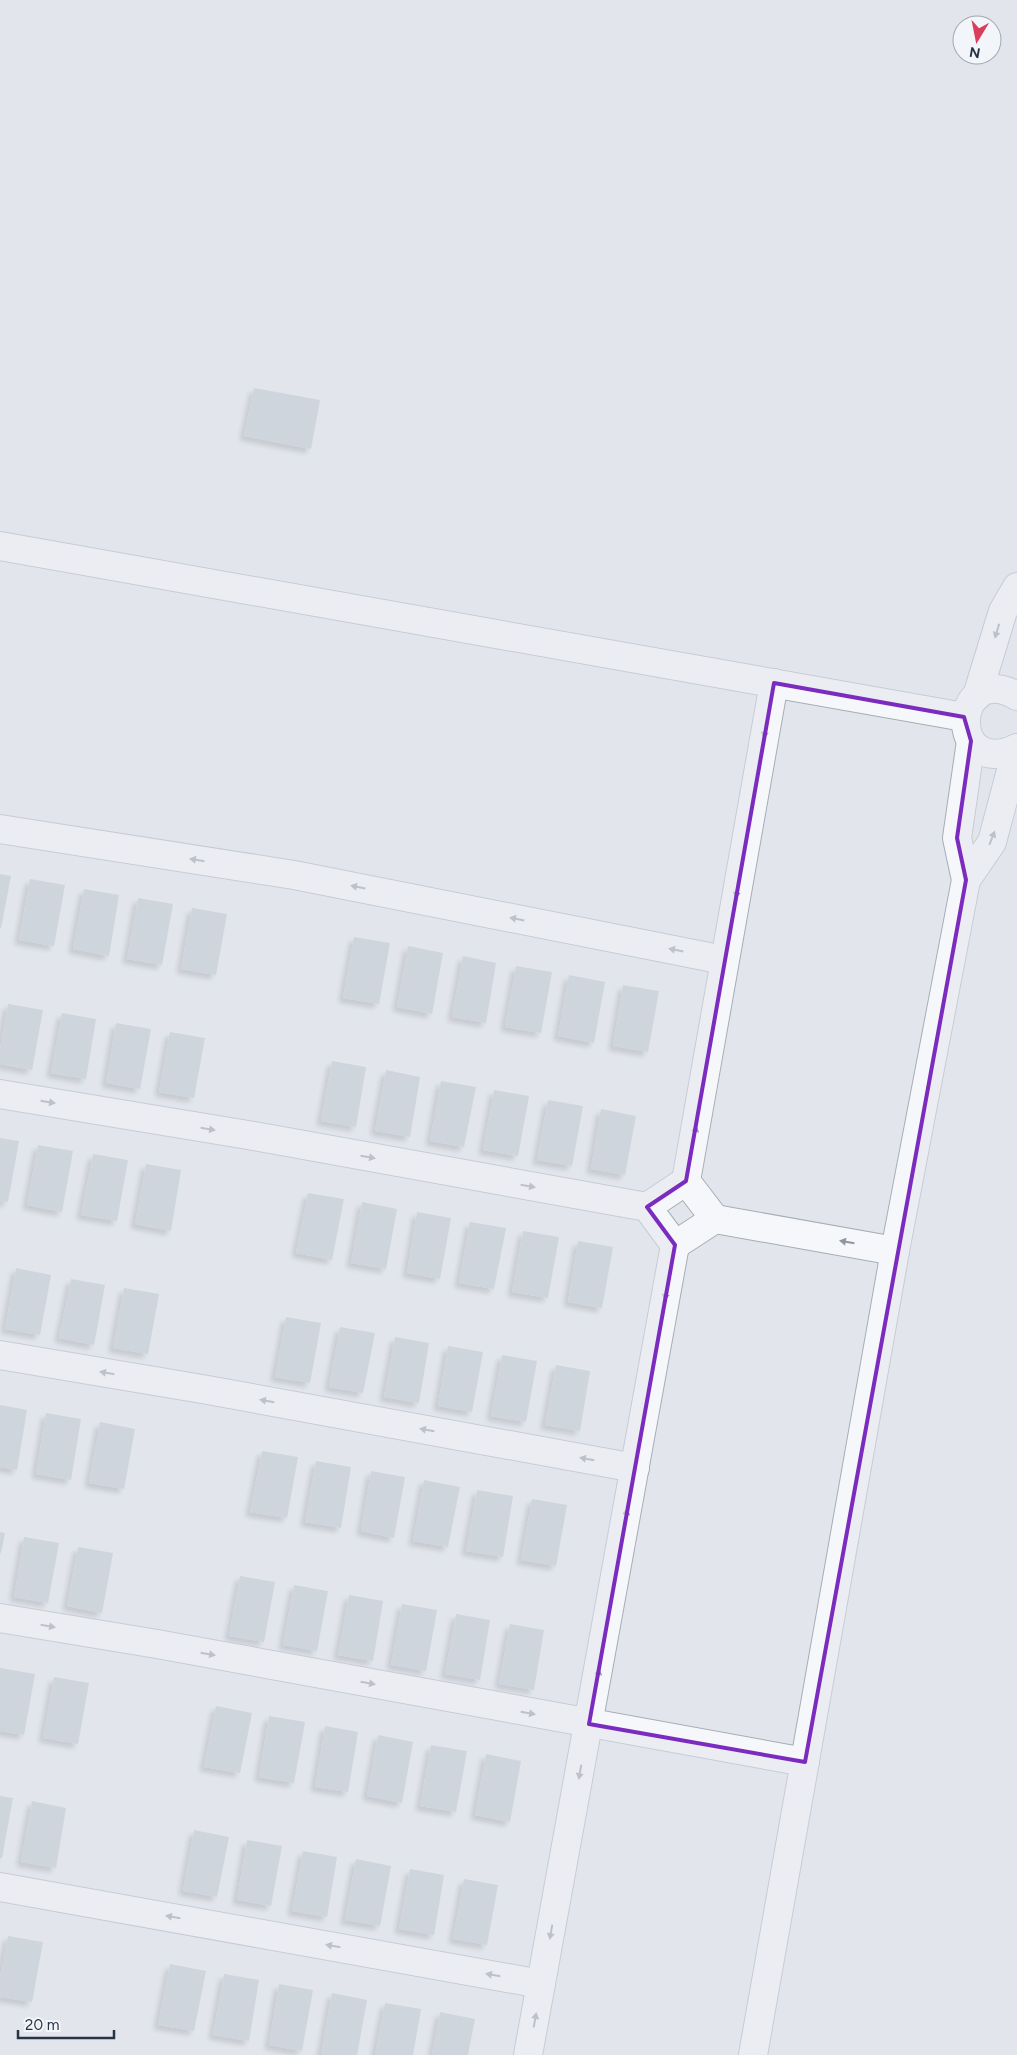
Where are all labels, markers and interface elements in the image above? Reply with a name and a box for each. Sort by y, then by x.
north arrow [952,15,1002,65]
text: N [968,43,982,62]
one-way arrow [993,623,1000,638]
one-way arrow [761,724,769,740]
one-way arrow [989,831,996,846]
one-way arrow [189,856,205,864]
one-way arrow [349,883,365,891]
one-way arrow [732,883,740,899]
one-way arrow [509,915,525,923]
one-way arrow [668,946,684,954]
one-way arrow [40,1099,56,1107]
one-way arrow [691,1124,699,1140]
one-way arrow [201,1125,217,1133]
one-way arrow [361,1153,376,1161]
one-way arrow [521,1182,537,1190]
one-way arrow [839,1238,855,1246]
one-way arrow [662,1285,670,1301]
one-way arrow [99,1369,115,1377]
one-way arrow [259,1396,275,1404]
one-way arrow [418,1425,434,1433]
one-way arrow [578,1454,594,1462]
one-way arrow [623,1508,631,1524]
one-way arrow [40,1623,56,1631]
one-way arrow [201,1650,217,1658]
one-way arrow [594,1668,602,1684]
one-way arrow [360,1680,376,1688]
one-way arrow [520,1709,536,1717]
one-way arrow [576,1764,584,1780]
one-way arrow [166,1913,181,1921]
one-way arrow [546,1924,554,1940]
one-way arrow [325,1942,341,1950]
one-way arrow [485,1971,501,1979]
scale bar [18,2008,114,2040]
one-way arrow [531,2011,539,2027]
text: 20 m [25,2016,59,2034]

